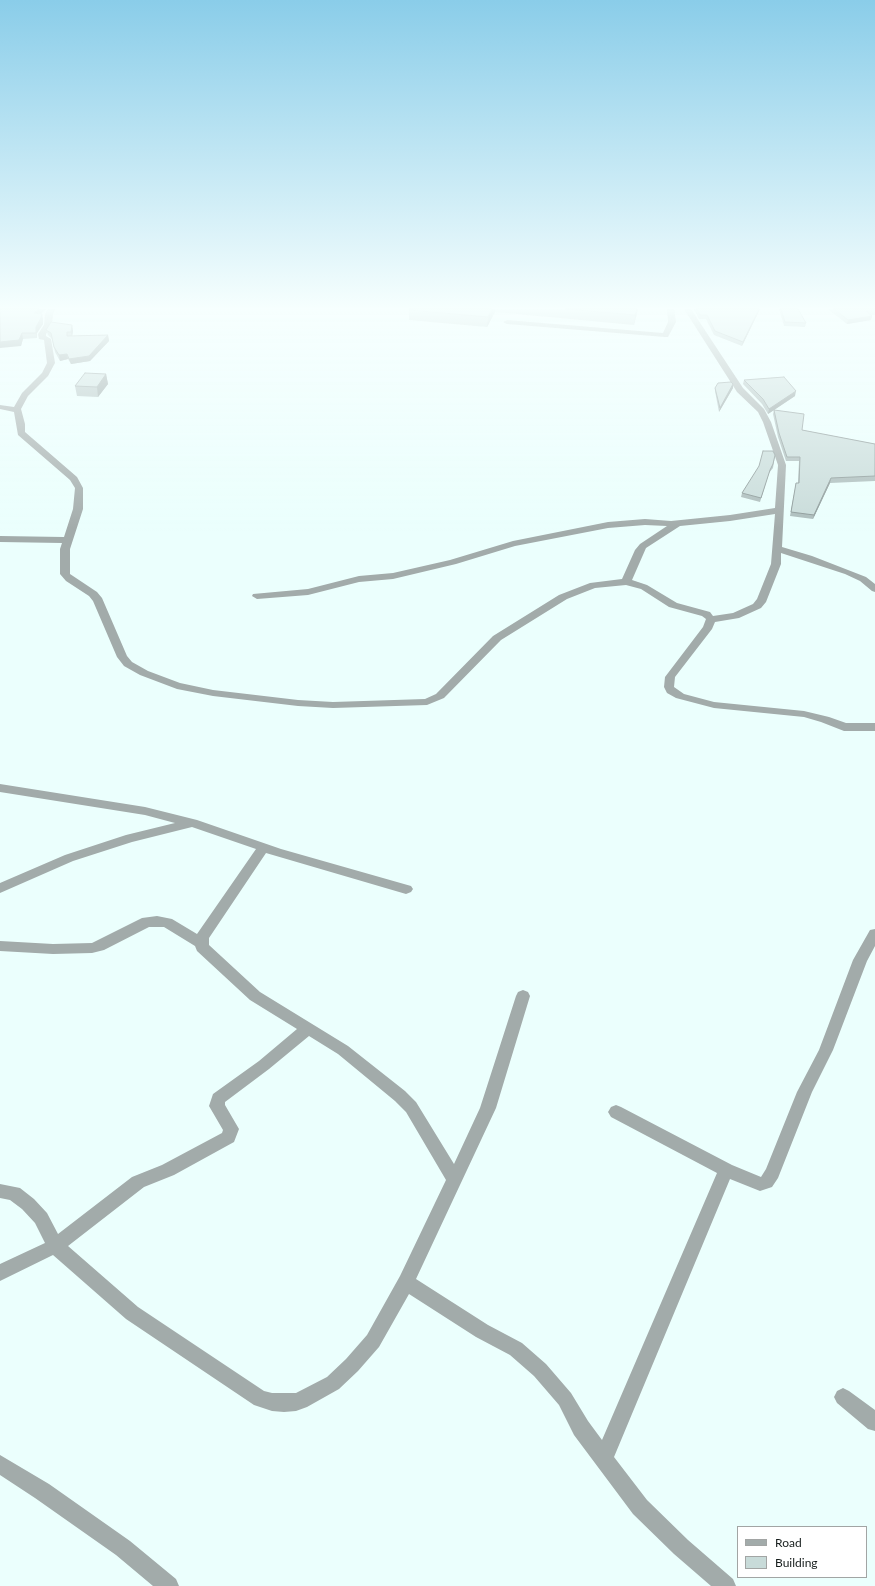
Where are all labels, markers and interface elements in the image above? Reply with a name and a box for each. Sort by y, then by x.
legend [737,1526,867,1578]
text: Road [775,1535,802,1550]
text: Building [775,1555,818,1570]

